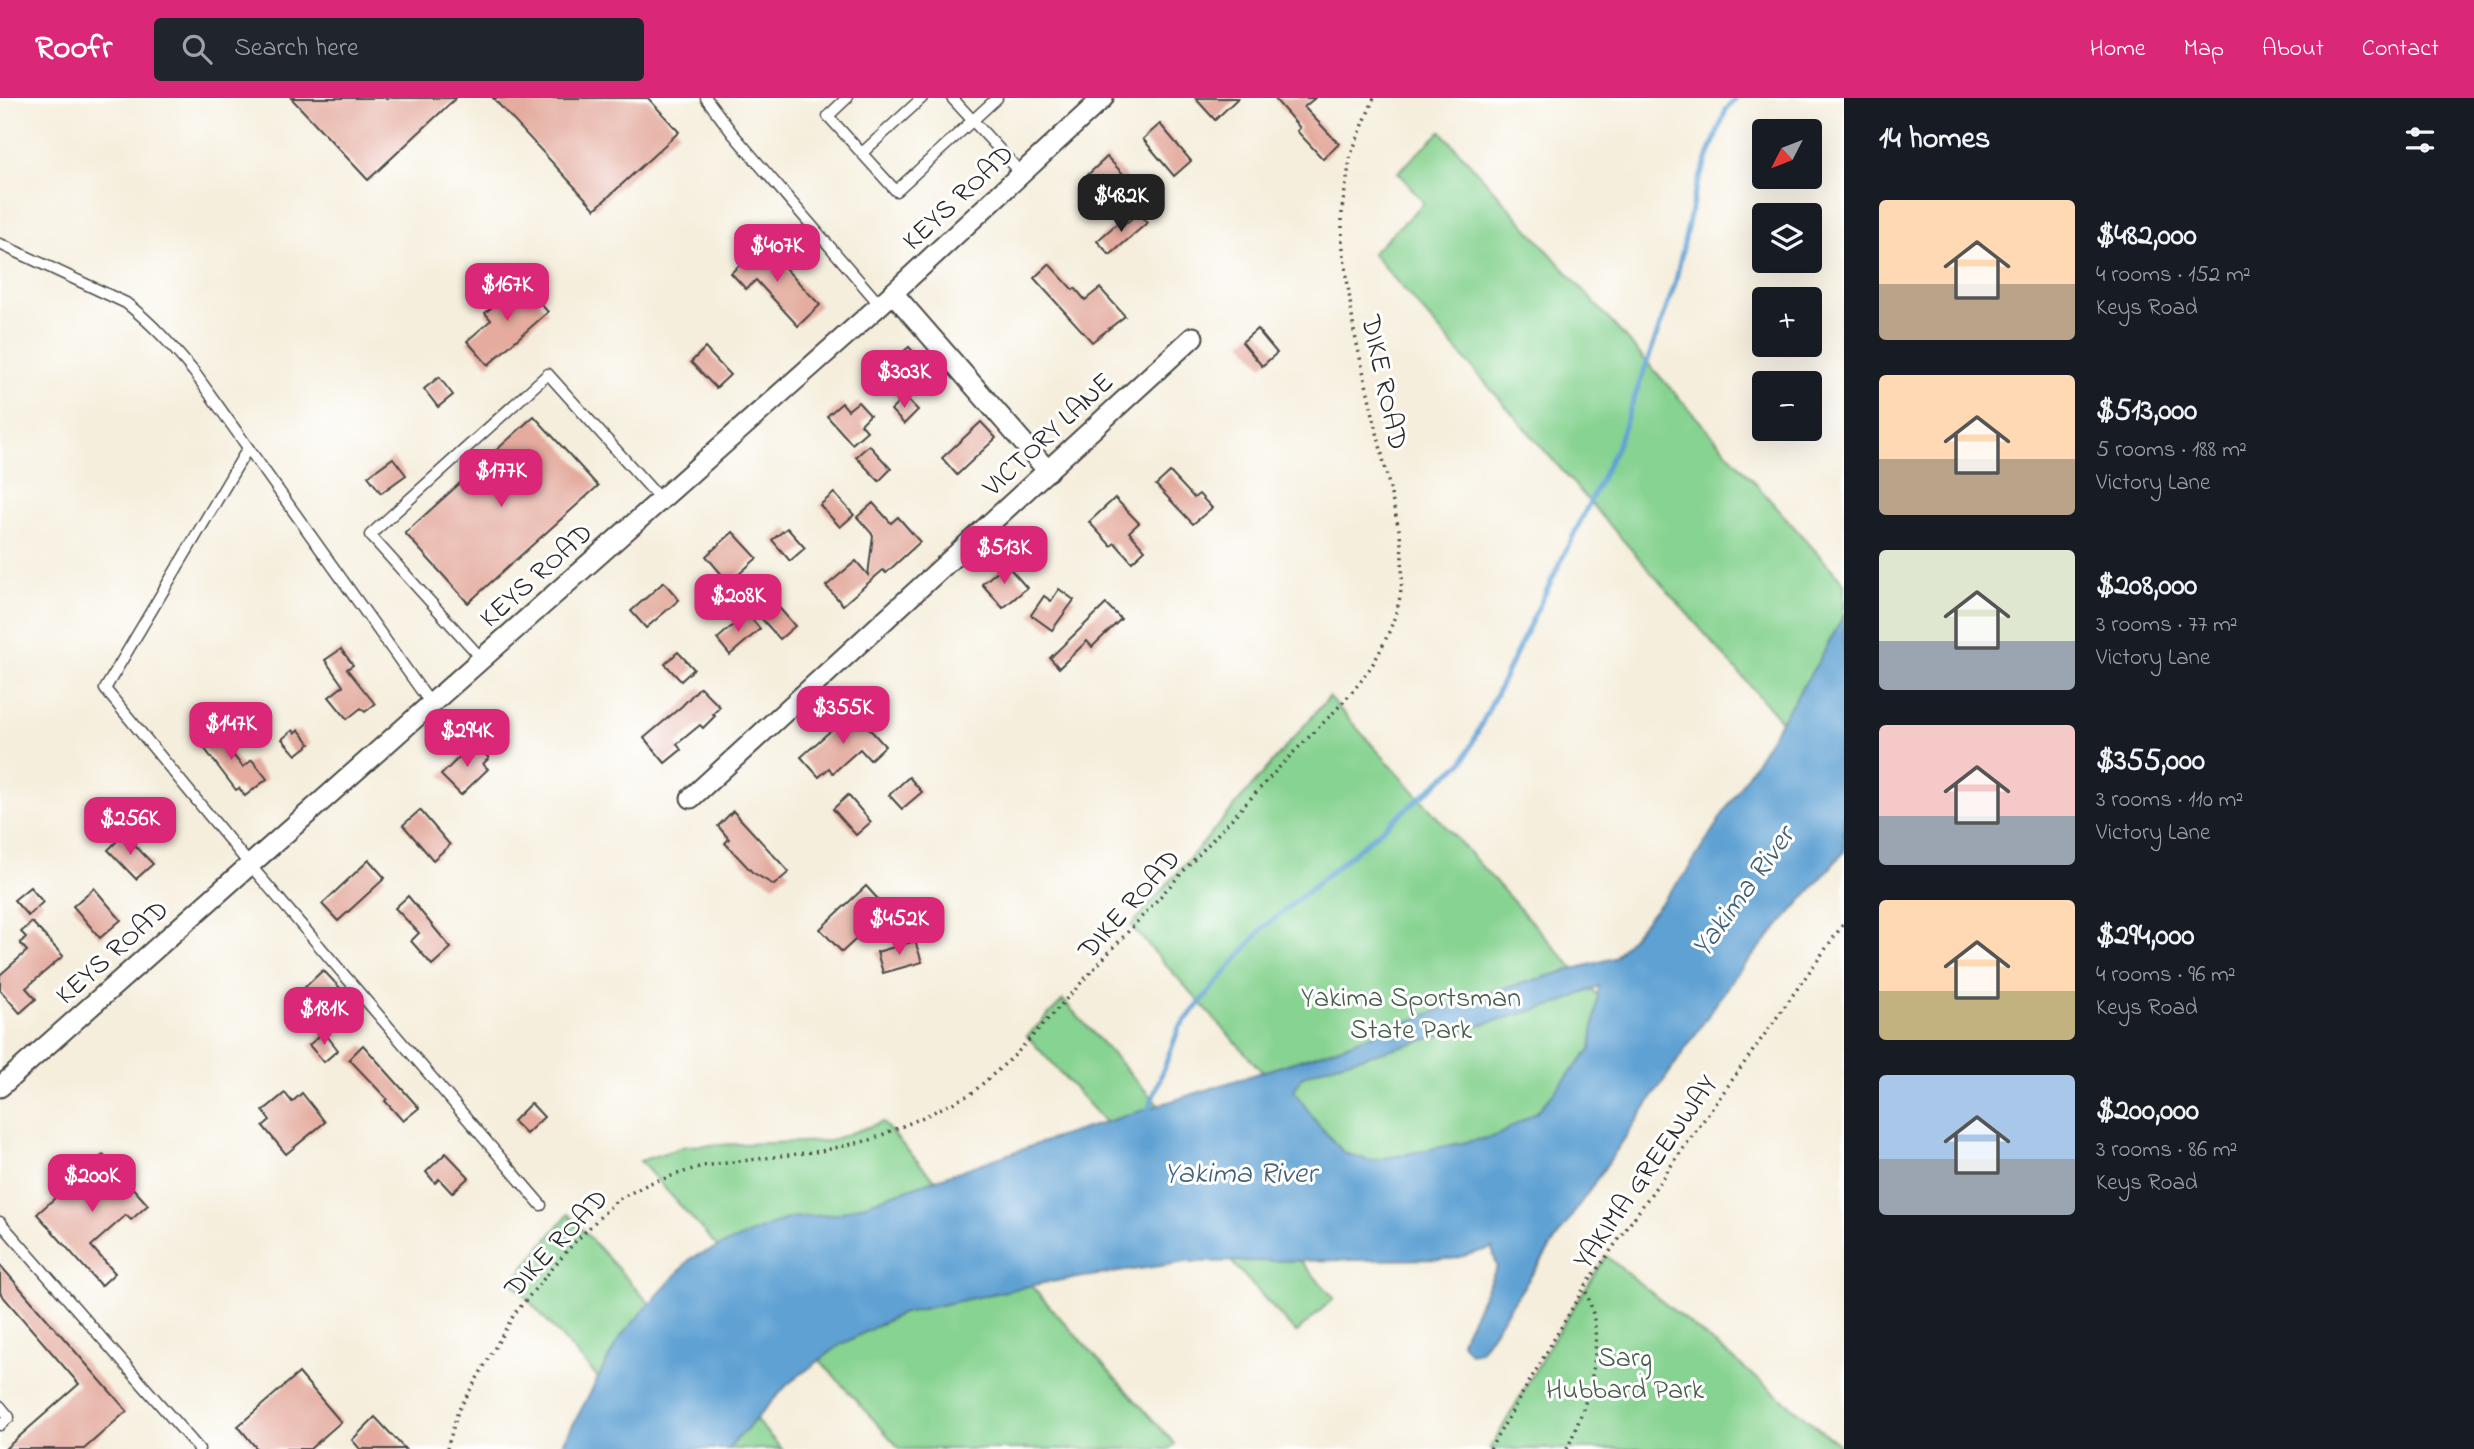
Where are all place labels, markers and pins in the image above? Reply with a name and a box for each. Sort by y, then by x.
pin: $482K [1072,174,1170,234]
pin: $407K [728,225,826,284]
pin: $167K [458,264,556,323]
pin: $303K [855,350,953,410]
pin: $177K [452,450,550,509]
pin: $513K [955,526,1053,586]
pin: $208K [689,574,787,634]
pin: $355K [794,686,892,746]
pin: $147K [182,702,280,762]
pin: $294K [418,710,516,769]
pin: $256K [81,798,179,857]
pin: $452K [850,898,948,957]
pin: $181K [275,988,373,1047]
pin: $200K [43,1154,141,1214]

